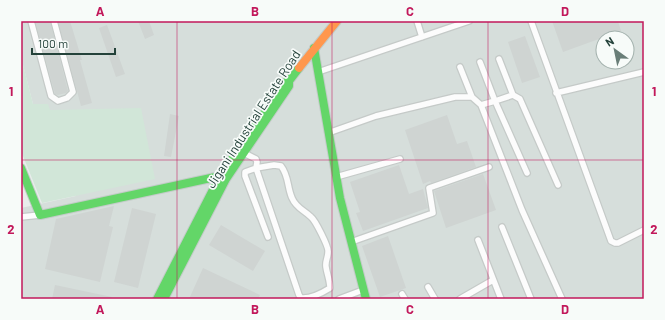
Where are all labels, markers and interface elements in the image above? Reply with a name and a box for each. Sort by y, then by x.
text: A [96,3,105,19]
text: B [251,3,259,19]
text: C [406,3,414,19]
text: D [561,3,569,19]
scale bar [32,30,115,56]
north arrow [595,30,635,70]
text: N [603,34,616,49]
text: 100 m [38,36,68,50]
street label: Jigani Industrial Estate Road [202,47,304,191]
text: 1 [9,83,13,99]
text: 1 [652,83,656,99]
text: 2 [7,221,15,237]
text: 2 [650,221,658,237]
text: A [96,301,105,317]
text: B [251,301,259,317]
text: C [406,301,414,317]
text: D [561,301,569,317]

